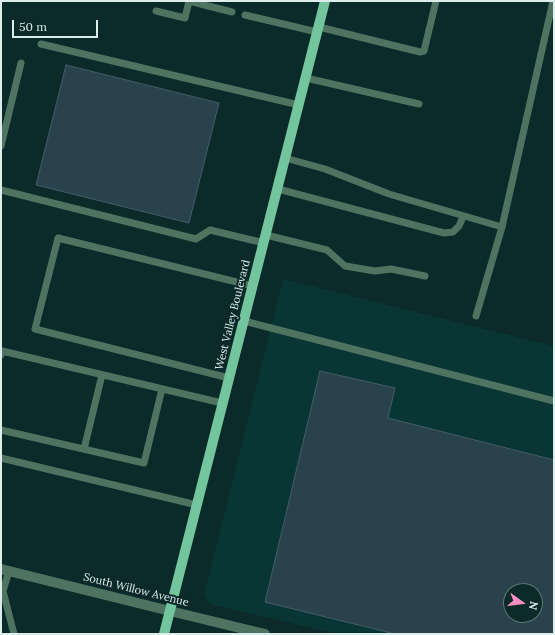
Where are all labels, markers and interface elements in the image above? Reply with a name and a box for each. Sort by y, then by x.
scale bar [14,12,100,38]
text: 50 m [19,19,47,34]
street label: West Valley Boulevard [213,259,253,371]
street label: South Willow Avenue [82,571,190,609]
north arrow [503,583,543,623]
text: N [526,600,541,611]

